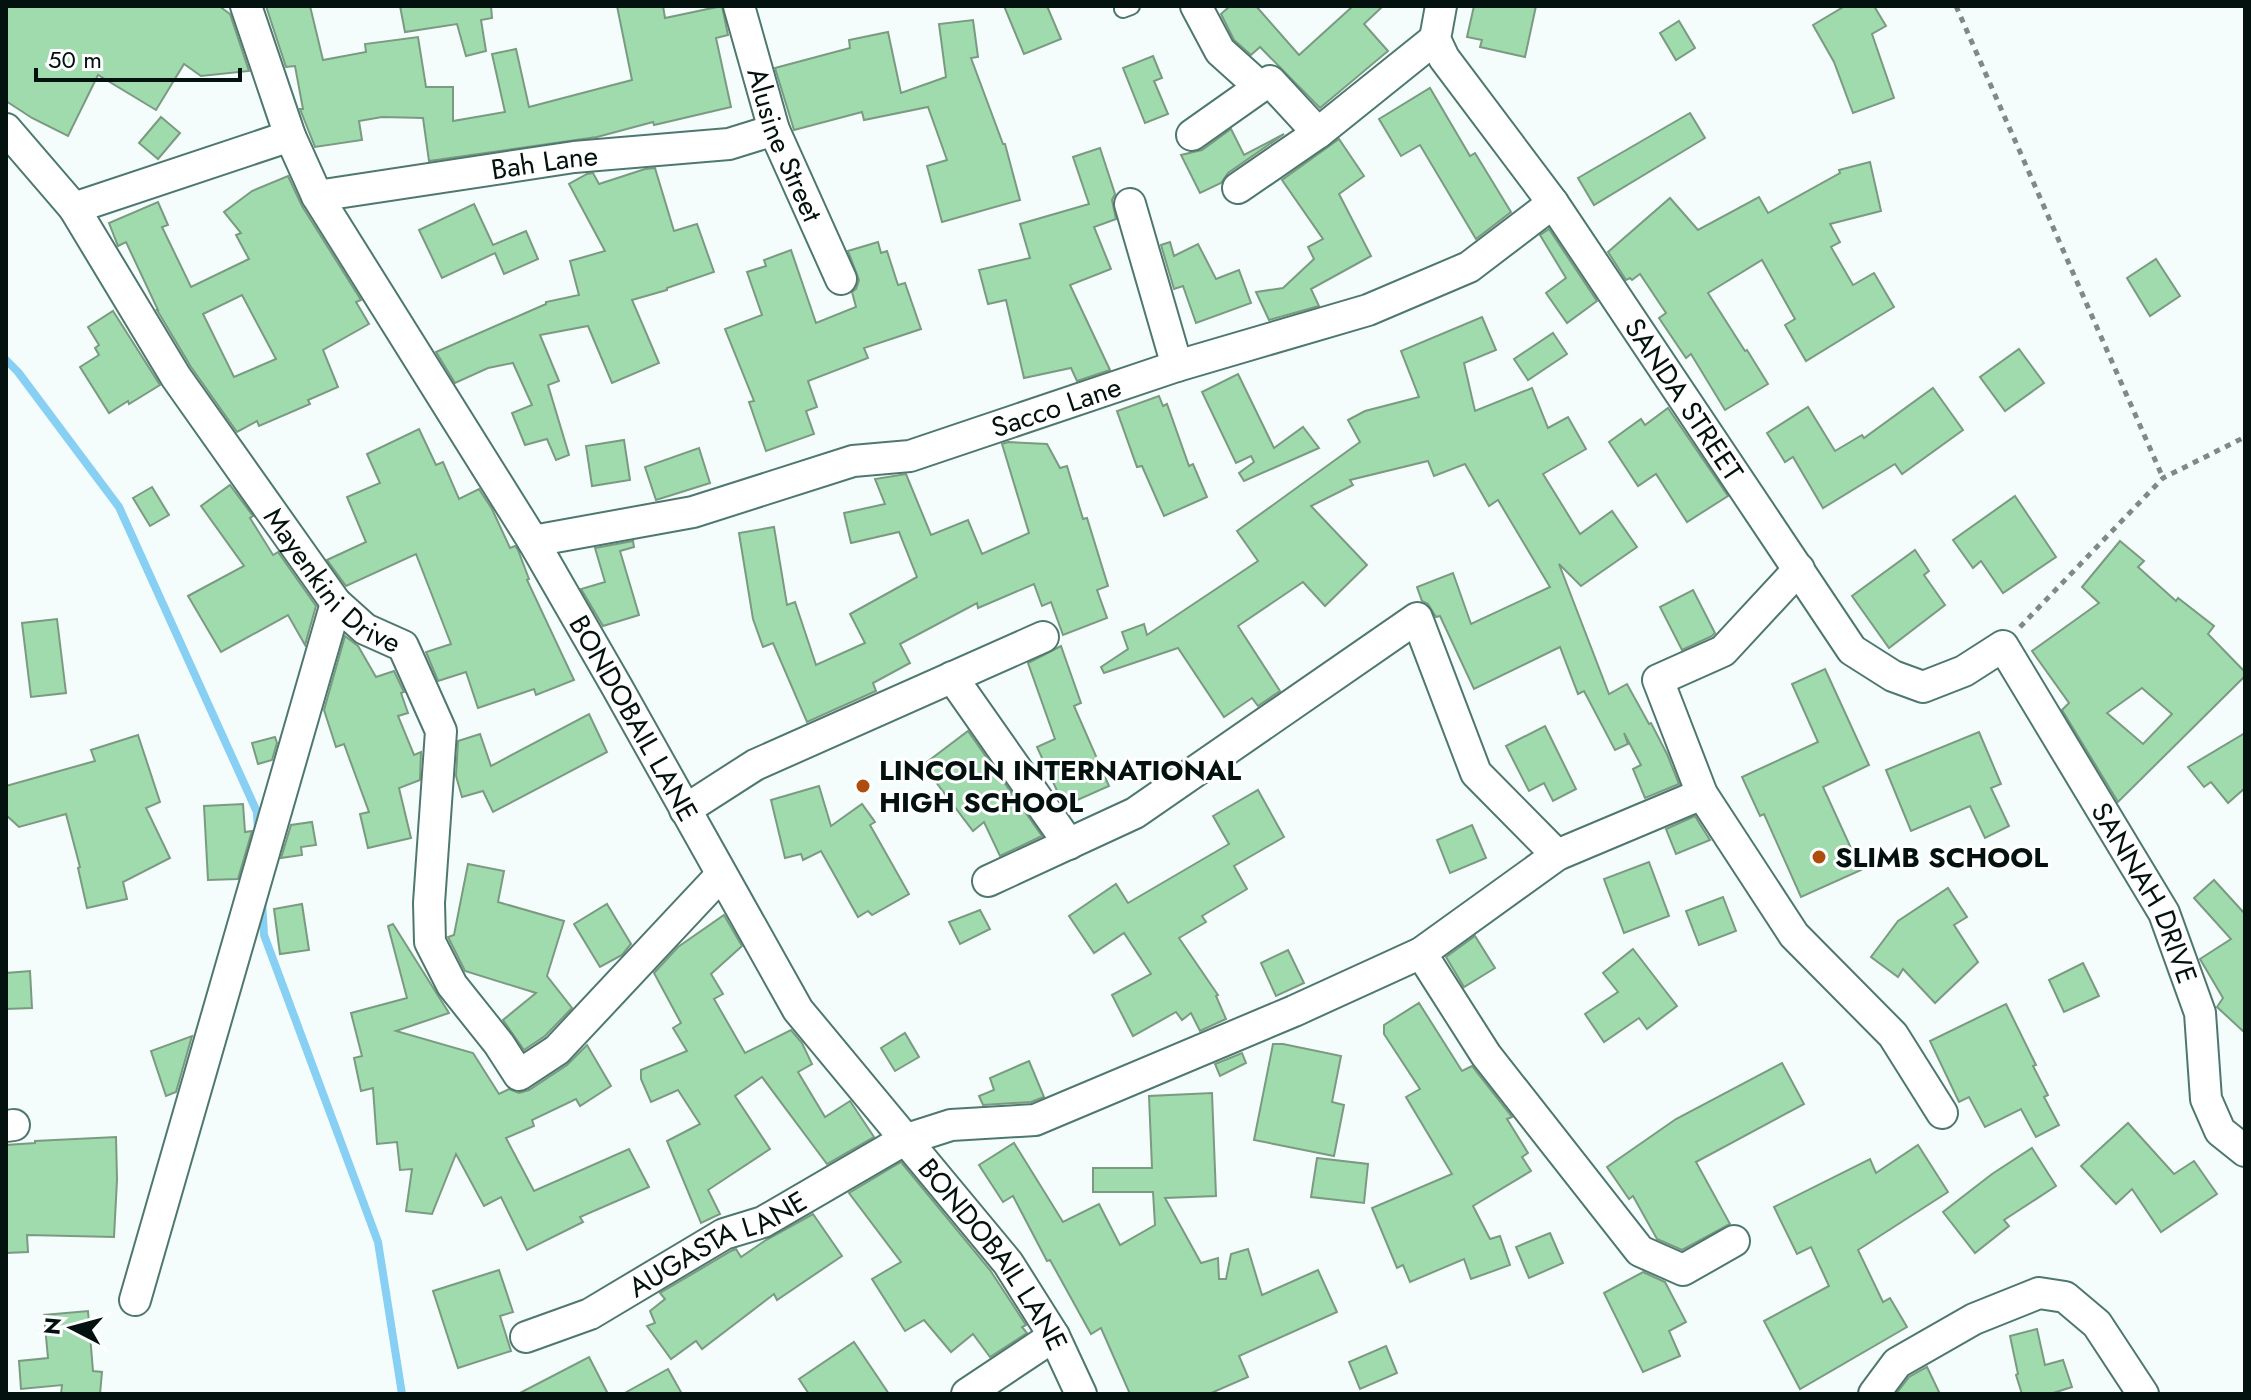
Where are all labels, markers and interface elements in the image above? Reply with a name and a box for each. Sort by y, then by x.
scale bar [36,32,240,82]
text: 50 m [48,42,102,77]
street label: Alusine Street [736,63,833,229]
street label: Bah Lane [488,135,599,190]
street label: SANDA STREET [1614,310,1753,489]
street label: Sacco Lane [986,366,1127,448]
street label: Mayenkini Drive [253,499,407,663]
street label: BONDOBAIL LANE [559,608,708,829]
place label: LINCOLN INTERNATIONAL HIGH SCHOOL [879,750,1241,823]
marker: LINCOLN INTERNATIONAL HIGH SCHOOL [854,777,872,795]
street label: SANNAH DRIVE [2081,795,2208,989]
place label: SLIMB SCHOOL [1835,837,2048,878]
marker: SLIMB SCHOOL [1810,848,1828,866]
street label: BONDOBAIL LANE [908,1149,1078,1357]
street label: AUGASTA LANE [621,1181,815,1308]
north arrow [32,1288,112,1368]
text: N [35,1316,69,1336]

